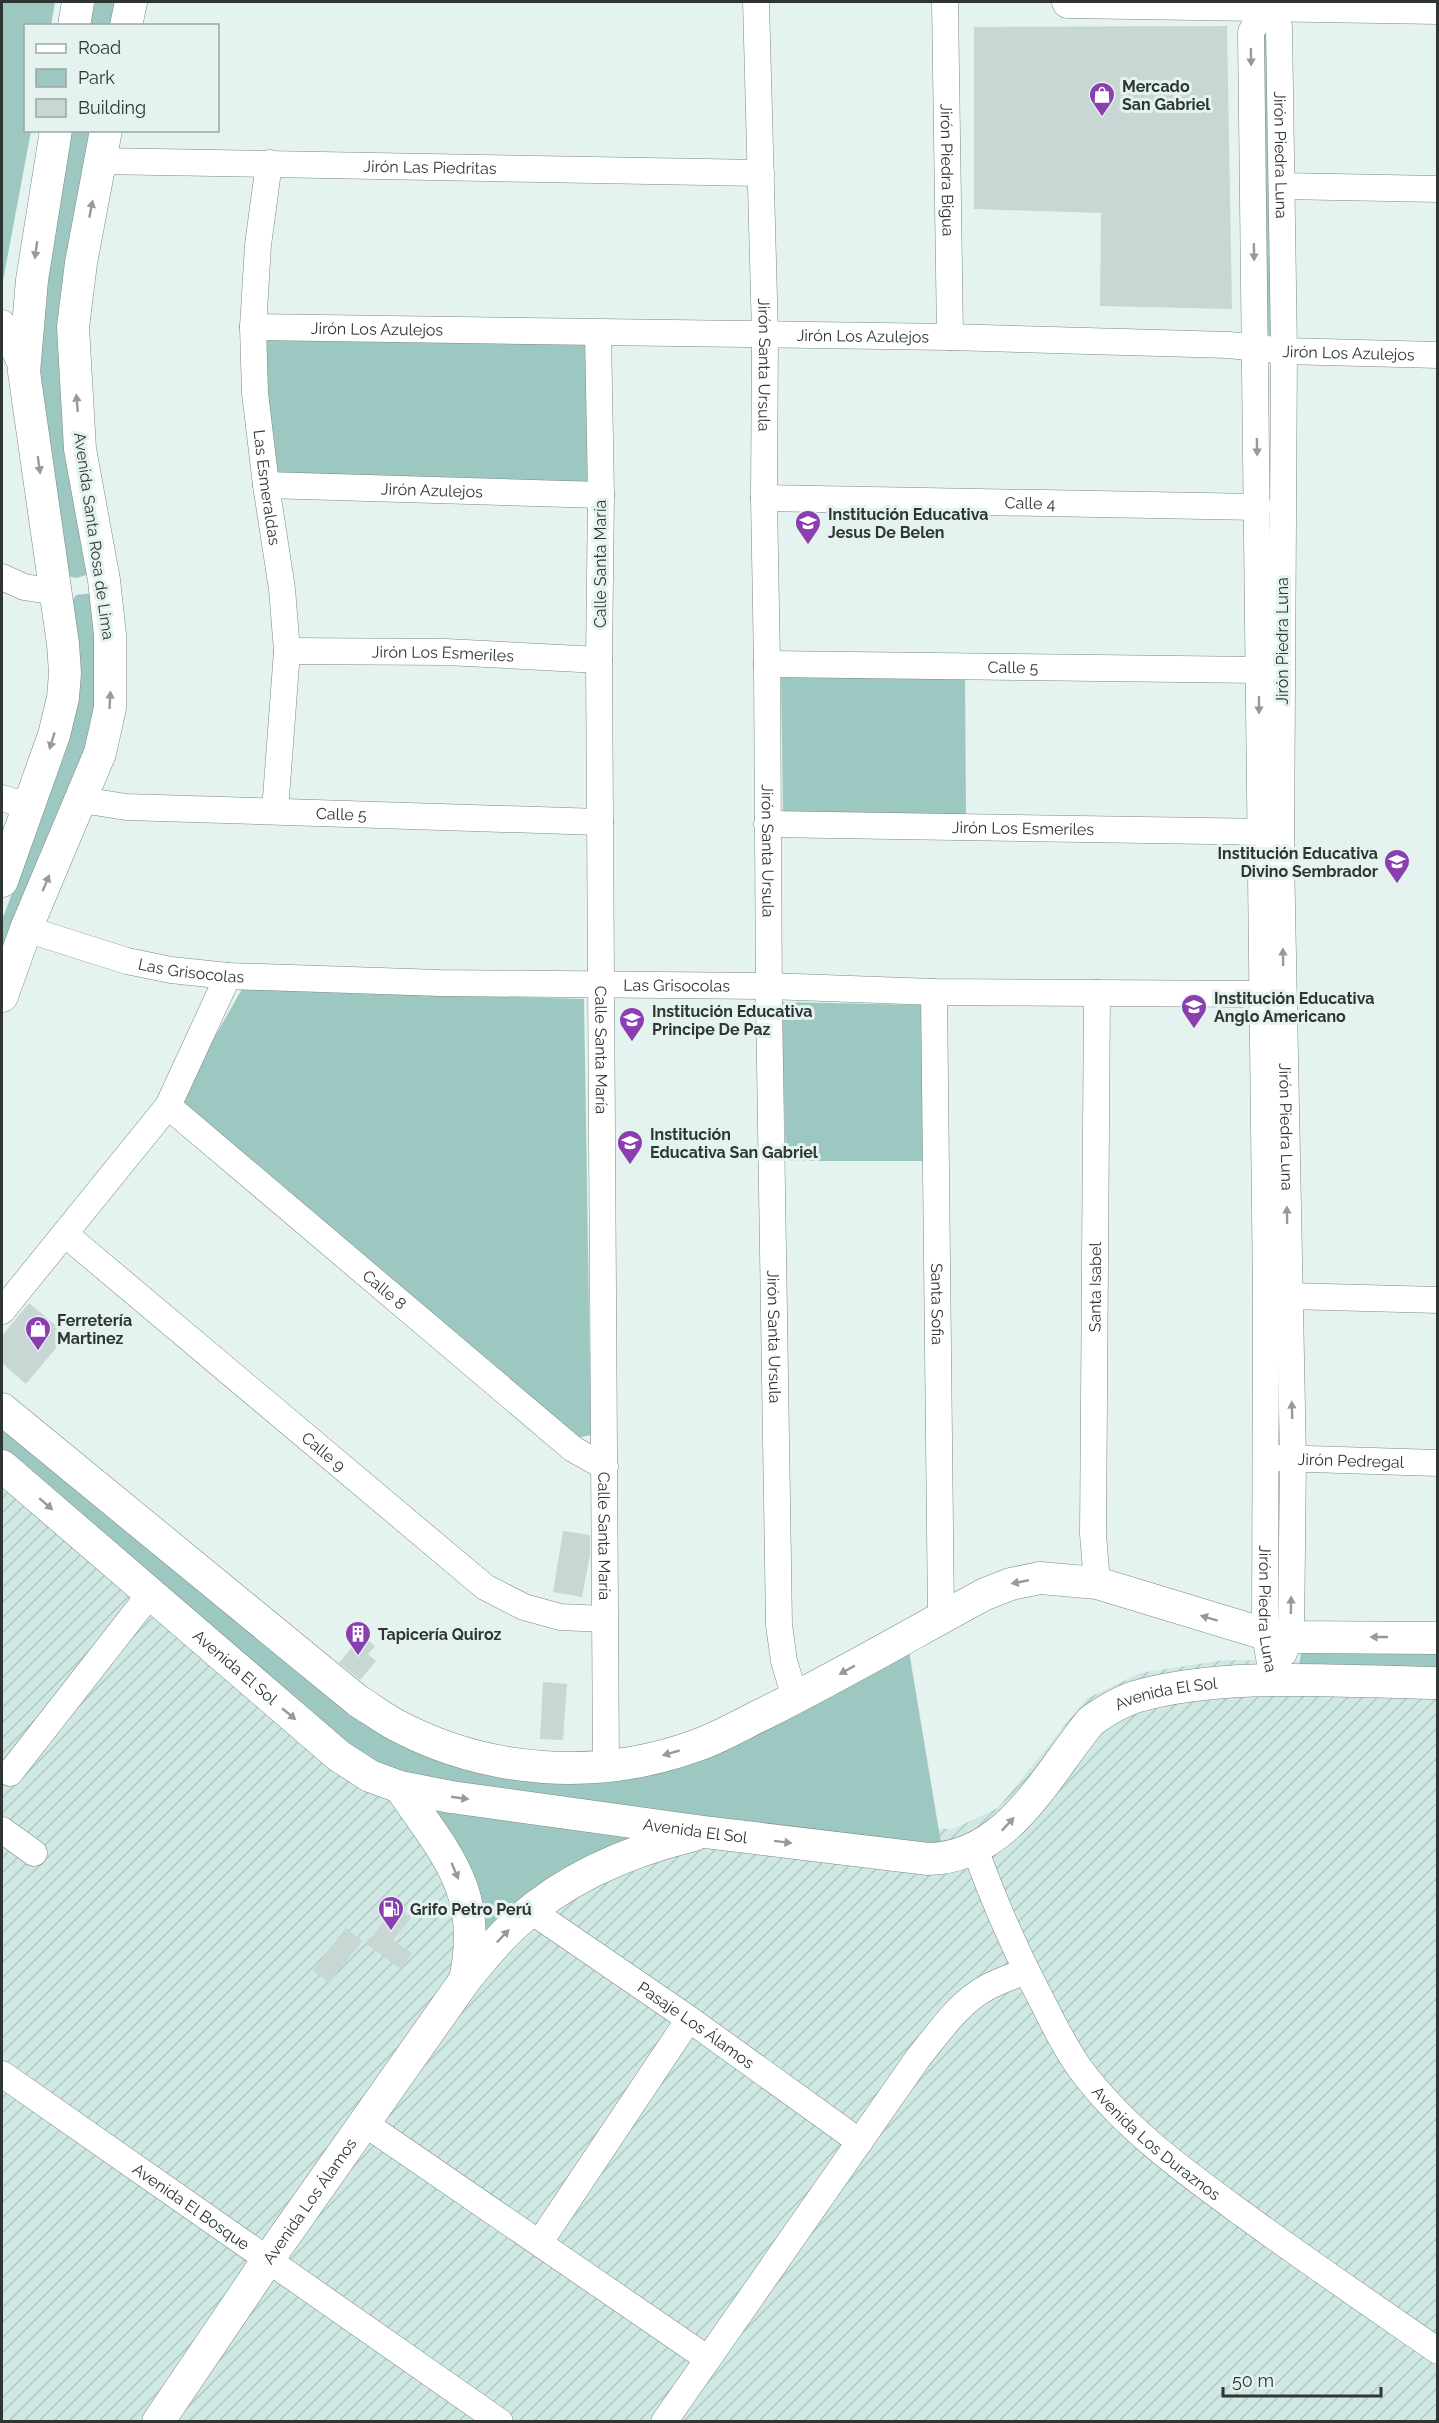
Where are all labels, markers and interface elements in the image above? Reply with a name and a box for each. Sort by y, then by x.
legend [24,24,219,132]
text: Road [78,37,121,58]
one-way arrow [1246,48,1256,67]
text: Park [78,67,115,88]
place label: Mercado San Gabriel [1122,77,1211,114]
shop icon: Mercado San Gabriel [1087,80,1117,118]
street label: Jirón Piedra Luna [1270,91,1291,219]
text: Building [78,97,146,118]
street label: Jirón Piedra Bigua [937,103,958,237]
street label: Jirón Las Piedritas [363,156,497,178]
one-way arrow [87,199,96,218]
one-way arrow [31,241,40,260]
one-way arrow [1249,243,1259,262]
street label: Jirón Santa Ursula [755,298,775,432]
street label: Jirón Los Azulejos [311,318,444,339]
street label: Jirón Los Azulejos [797,325,930,346]
street label: Jirón Los Azulejos [1282,341,1415,364]
one-way arrow [72,393,82,412]
street label: Las Esmeraldas [250,428,285,547]
street label: Avenida Santa Rosa de Lima [70,431,118,641]
one-way arrow [1252,438,1262,457]
one-way arrow [34,455,43,474]
street label: Jirón Azulejos [381,479,483,501]
street label: Calle 4 [1004,493,1056,513]
street label: Calle Santa María [591,500,610,628]
place label: Institución Educativa Jesus De Belen [828,505,988,542]
school or university icon: Institución Educativa Jesus De Belen [793,508,823,546]
street label: Jirón Piedra Luna [1273,577,1292,705]
street label: Jirón Los Esmeriles [372,642,515,665]
street label: Calle 5 [988,657,1039,677]
one-way arrow [106,690,115,709]
one-way arrow [1254,696,1264,715]
one-way arrow [47,732,56,750]
street label: Jirón Santa Ursula [758,784,778,918]
street label: Calle 5 [316,804,367,824]
street label: Jirón Los Esmeriles [952,817,1094,839]
place label: Institución Educativa Divino Sembrador [1218,844,1378,881]
school or university icon: Institución Educativa Divino Sembrador [1382,847,1412,885]
one-way arrow [41,874,51,892]
one-way arrow [1278,948,1287,967]
street label: Las Grisocolas [136,954,245,986]
street label: Las Grisocolas [623,975,730,995]
street label: Calle Santa María [592,986,611,1114]
place label: Institución Educativa Anglo Americano [1214,989,1374,1026]
school or university icon: Institución Educativa Anglo Americano [1179,992,1209,1030]
place label: Institución Educativa Principe De Paz [652,1002,812,1039]
school or university icon: Institución Educativa Principe De Paz [617,1005,647,1043]
street label: Jirón Piedra Luna [1276,1063,1297,1191]
place label: Institución Educativa San Gabriel [650,1125,819,1162]
school or university icon: Institución Educativa San Gabriel [615,1128,645,1166]
one-way arrow [1282,1206,1292,1225]
street label: Santa Isabel [1085,1242,1105,1332]
street label: Santa Sofia [928,1263,947,1345]
street label: Calle 8 [359,1266,410,1313]
street label: Jirón Santa Ursula [764,1270,785,1404]
place label: Ferretería Martinez [57,1311,132,1348]
shop icon: Ferretería Martinez [23,1314,53,1352]
one-way arrow [1287,1401,1297,1420]
street label: Calle 9 [298,1428,350,1475]
street label: Jirón Pedregal [1297,1449,1405,1471]
street label: Calle Santa María [595,1472,614,1600]
one-way arrow [38,1498,54,1511]
street label: Jirón Piedra Luna [1255,1545,1281,1674]
one-way arrow [1010,1578,1029,1587]
one-way arrow [1287,1596,1296,1615]
one-way arrow [1200,1613,1218,1622]
building icon: Tapicería Quiroz [343,1619,373,1657]
street label: Avenida El Sol [190,1625,282,1709]
place label: Tapicería Quiroz [378,1625,501,1644]
one-way arrow [1370,1632,1389,1642]
one-way arrow [838,1665,855,1675]
street label: Avenida El Sol [1111,1673,1219,1714]
one-way arrow [281,1707,297,1720]
one-way arrow [662,1749,680,1759]
one-way arrow [450,1793,469,1803]
street label: Avenida El Sol [642,1814,749,1847]
one-way arrow [1001,1818,1015,1832]
one-way arrow [773,1837,792,1846]
one-way arrow [451,1862,460,1880]
fuel station icon: Grifo Petro Perú [376,1894,406,1932]
place label: Grifo Petro Perú [410,1900,532,1919]
one-way arrow [496,1928,510,1943]
street label: Pasaje Los Álamos [634,1977,758,2073]
street label: Avenida Los Duraznos [1088,2082,1224,2204]
street label: Avenida Los Álamos [259,2134,360,2267]
street label: Avenida El Bosque [129,2159,253,2254]
scale bar [1223,2360,1380,2398]
text: 50 m [1232,2370,1274,2391]

